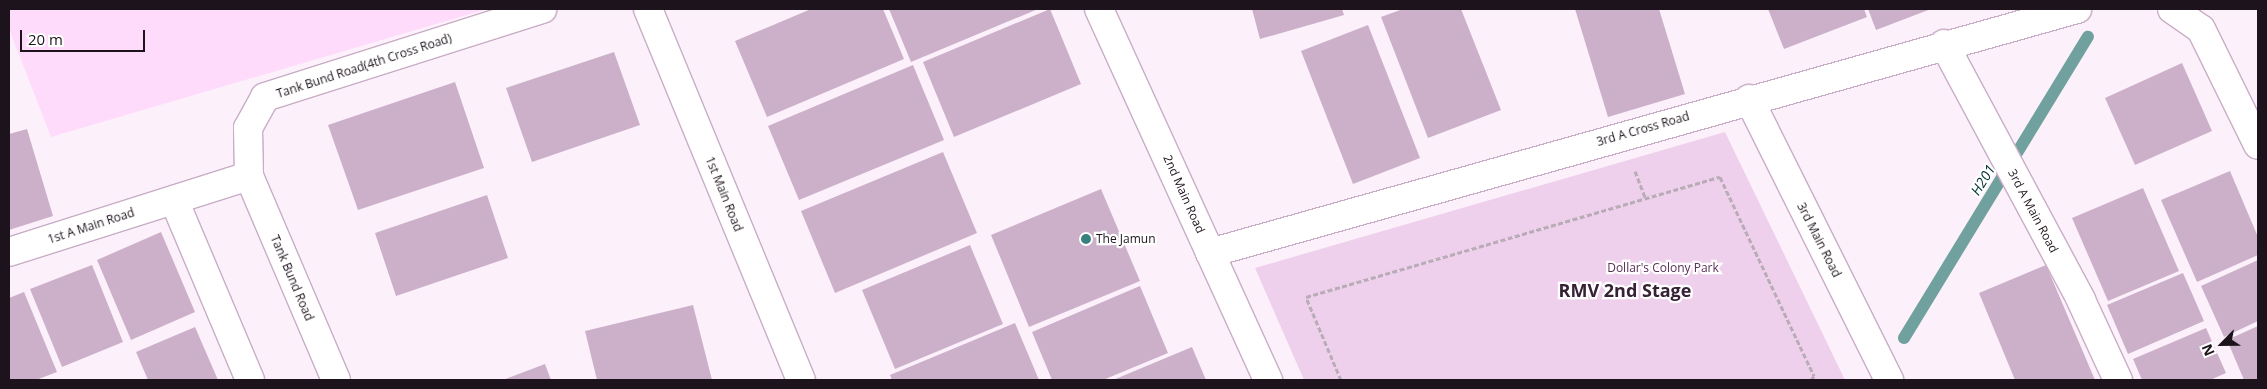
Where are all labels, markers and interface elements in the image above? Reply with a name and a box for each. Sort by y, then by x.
scale bar [22,20,148,52]
text: 20 m [28,29,63,49]
street label: Tank Bund Road(4th Cross Road) [275,31,453,101]
street label: 3rd A Cross Road [1595,109,1691,149]
street label: 2nd Main Road [1160,153,1208,235]
street label: 1st Main Road [702,154,746,234]
water label: H201 [1967,162,1999,198]
street label: 3rd A Main Road [2005,167,2061,255]
street label: 3rd Main Road [1794,200,1844,280]
street label: 1st A Main Road [46,205,136,247]
place label: The Jamun [1096,232,1156,246]
street label: Tank Bund Road [267,233,317,323]
marker: The Jamun [1080,233,1092,245]
park label: Dollar's Colony Park [1607,261,1719,275]
district label: RMV 2nd Stage [1559,279,1691,301]
north arrow [2197,319,2247,369]
text: N [2197,341,2219,359]

